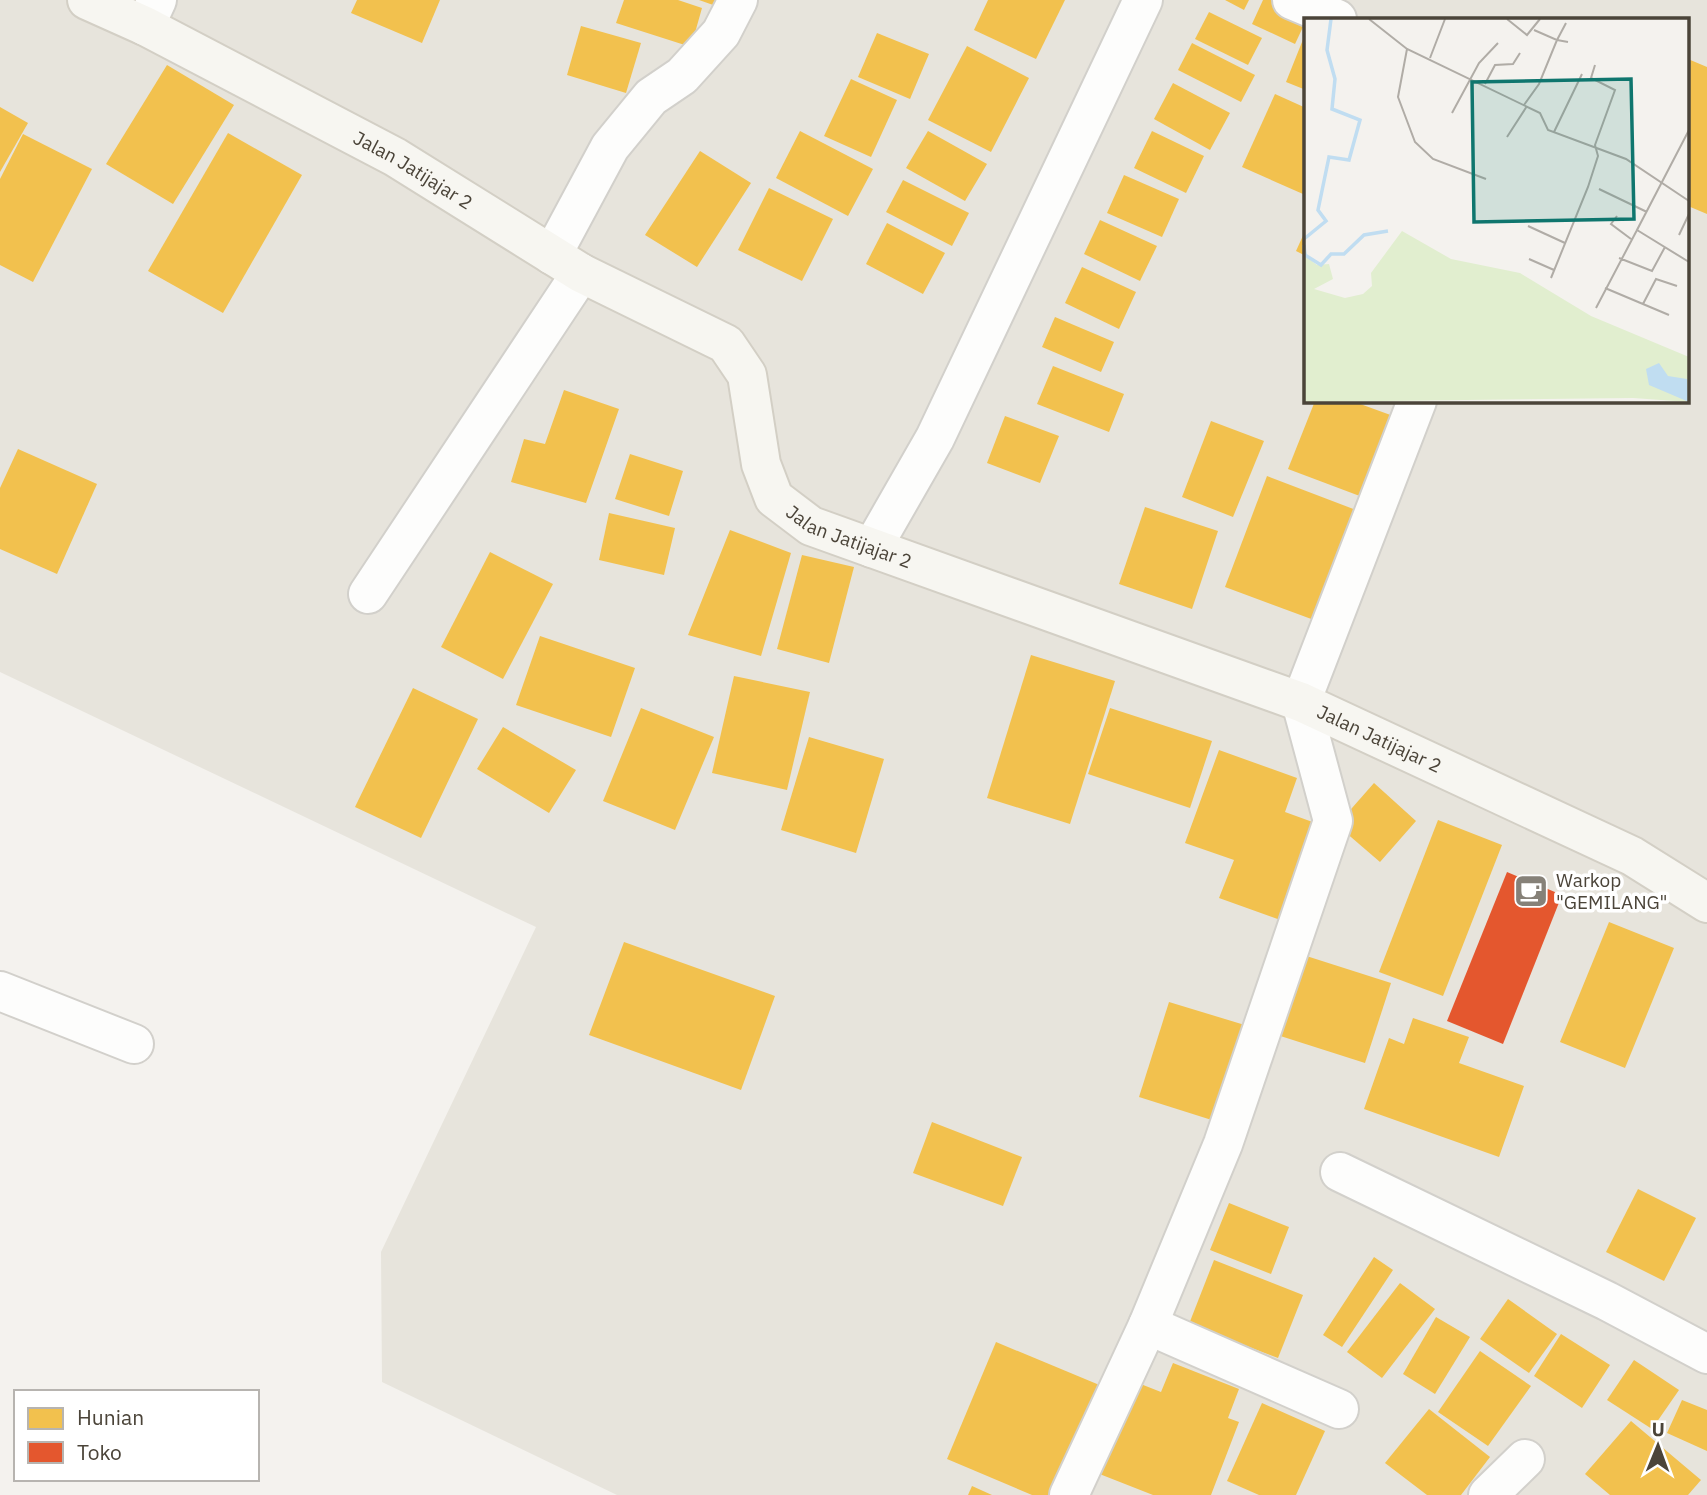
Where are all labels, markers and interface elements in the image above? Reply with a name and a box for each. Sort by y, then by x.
inset map [1304,18,1690,402]
street label: Jalan Jatijajar 2 [350,125,477,215]
street label: Jalan Jatijajar 2 [781,500,915,573]
street label: Jalan Jatijajar 2 [1313,699,1446,778]
place label: Warkop "GEMILANG" [1556,868,1668,914]
cafe icon: Warkop "GEMILANG" [1512,872,1550,910]
legend [14,1390,259,1481]
text: Hunian [77,1403,144,1431]
north arrow [1623,1411,1693,1481]
text: U [1651,1417,1665,1441]
text: Toko [77,1438,122,1466]

